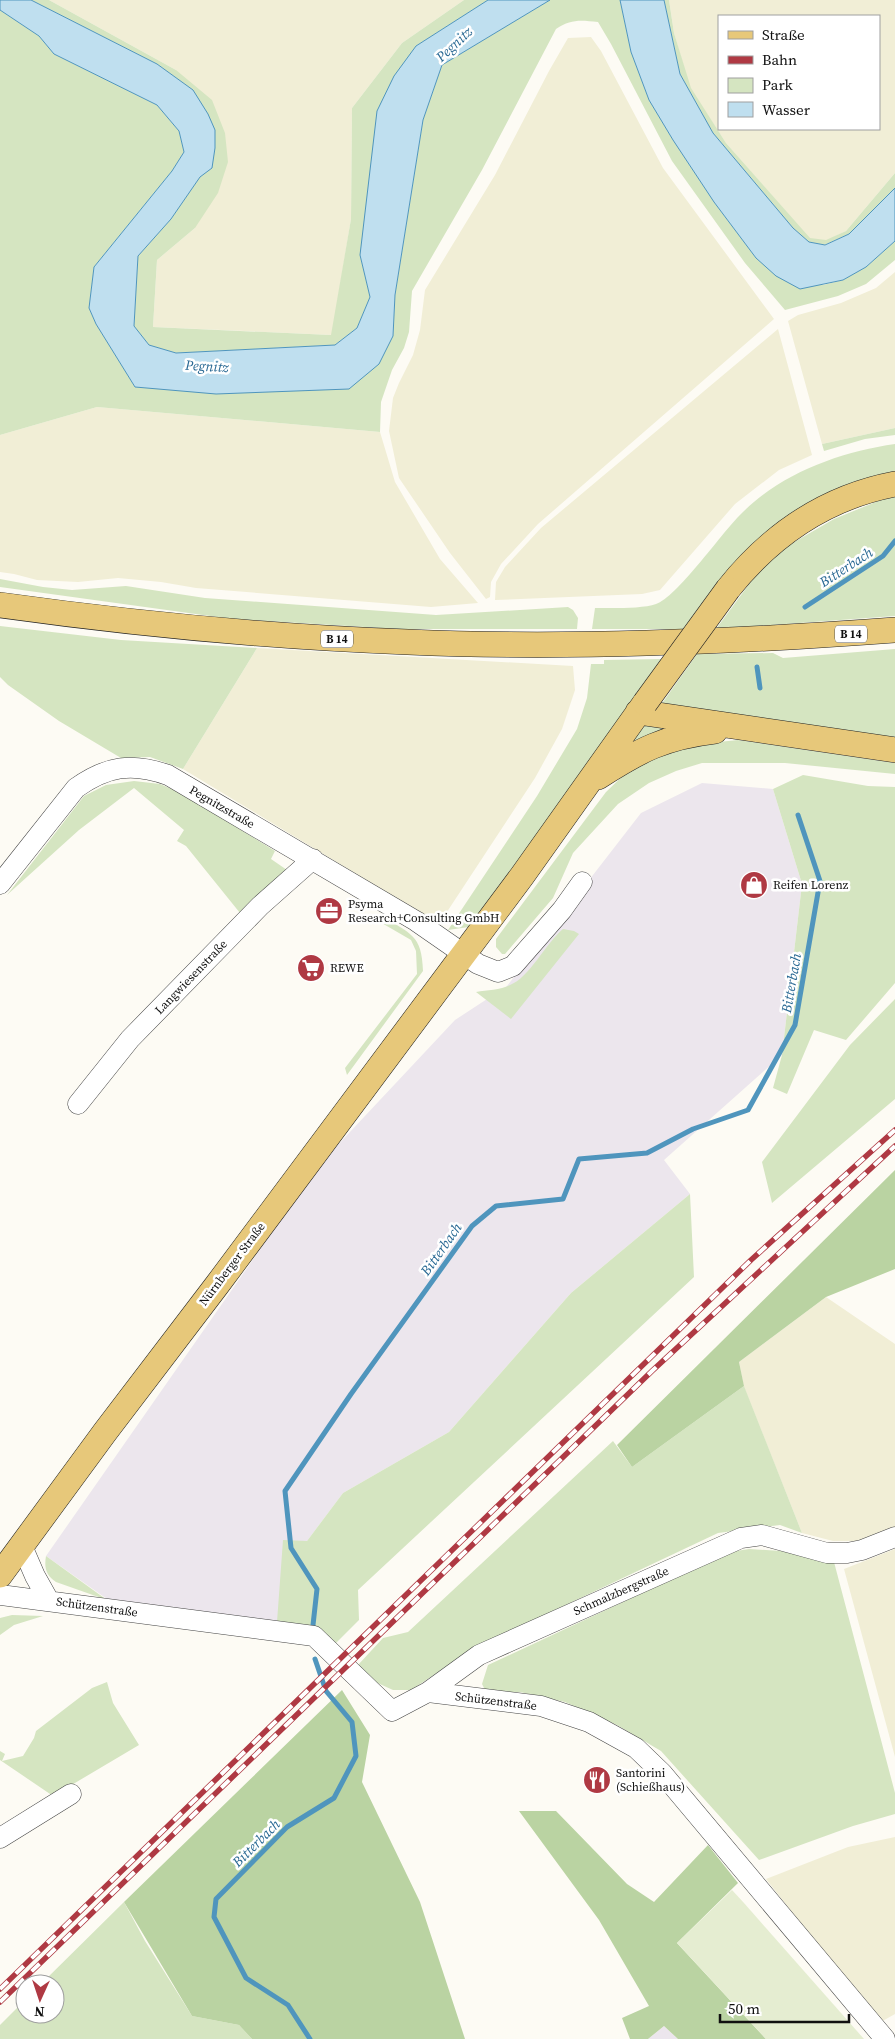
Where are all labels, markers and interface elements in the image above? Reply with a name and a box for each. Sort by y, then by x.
legend [718,15,880,130]
water label: Pegnitz [430,21,477,67]
text: Straße [762,24,805,45]
text: Bahn [762,49,797,70]
text: Park [762,74,794,95]
text: Wasser [762,99,811,120]
water label: Pegnitz [184,355,230,377]
water label: Bitterbach [814,542,877,592]
road number: B 14 [835,626,867,642]
road number: B 14 [321,630,353,648]
street label: Pegnitzstraße [186,782,258,832]
shop icon: Reifen Lorenz [739,870,769,900]
place label: Reifen Lorenz [773,877,849,893]
office icon: Psyma Research+Consulting GmbH [314,896,344,926]
place label: Psyma Research+Consulting GmbH [348,896,499,926]
street label: Langwiesenstraße [151,936,231,1018]
water label: Bitterbach [776,951,806,1015]
supermarket icon: REWE [296,953,326,983]
place label: REWE [330,960,364,976]
water label: Bitterbach [415,1218,467,1280]
street label: Nürnberger Straße [195,1219,269,1309]
street label: Schmalzbergstraße [571,1563,671,1619]
street label: Schützenstraße [55,1593,139,1621]
street label: Schützenstraße [454,1688,538,1714]
restaurant icon: Santorini (Schießhaus) [582,1765,612,1795]
place label: Santorini (Schießhaus) [616,1765,685,1795]
water label: Bitterbach [227,1814,285,1872]
north arrow [15,1974,65,2024]
scale bar [720,1992,849,2024]
text: 50 m [728,1998,760,2019]
text: N [34,2002,45,2022]

